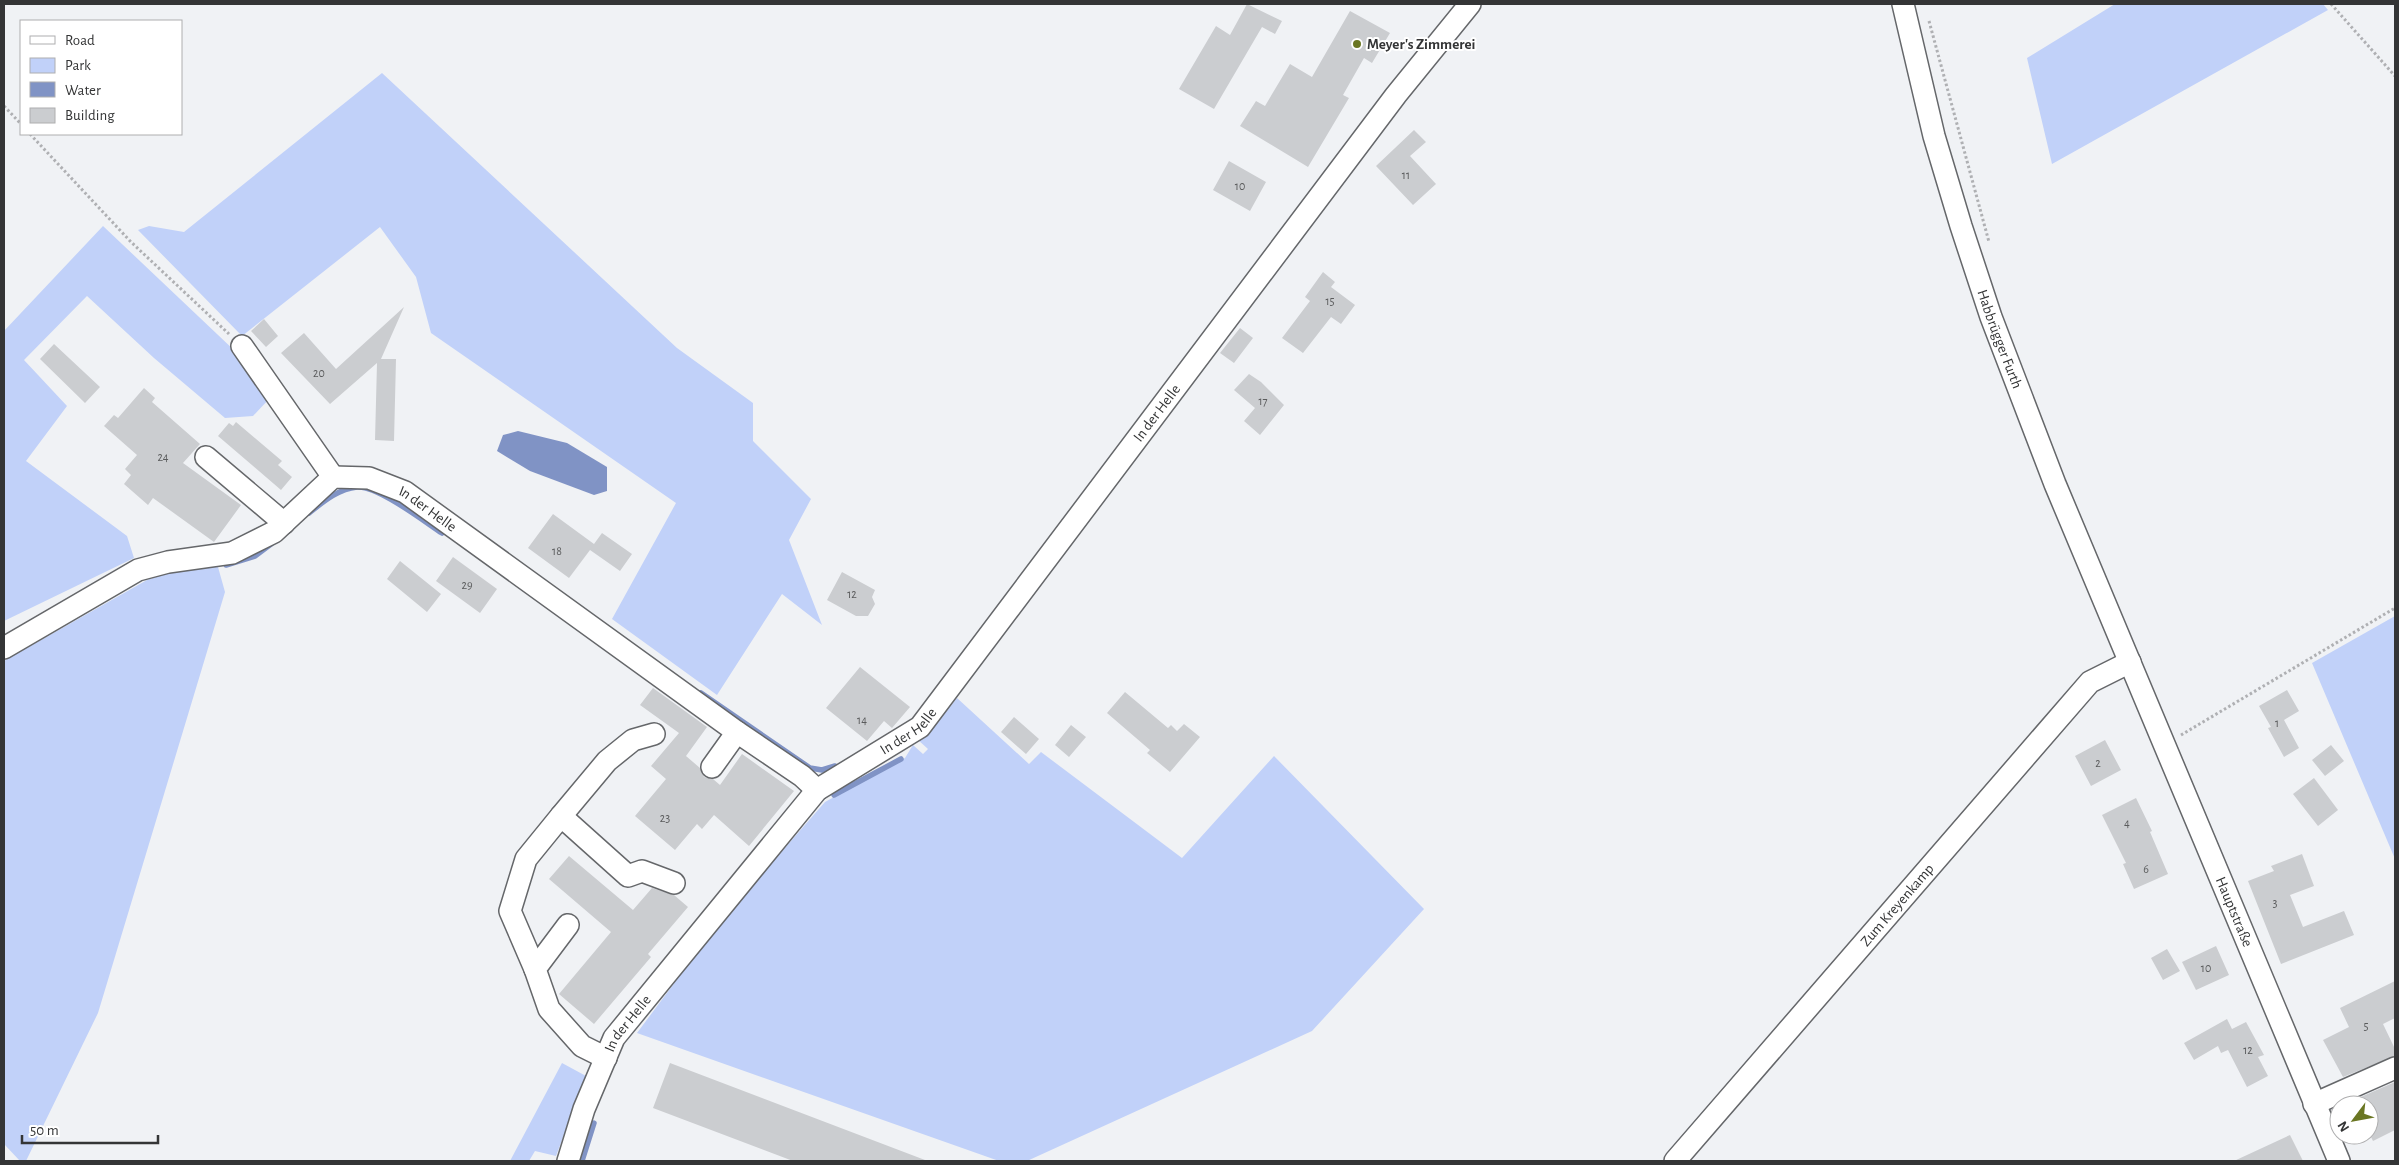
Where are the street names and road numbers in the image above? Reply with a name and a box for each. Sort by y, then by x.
street label: Habbrügger Furth [1974,288,2025,391]
street label: In der Helle [1131,382,1183,445]
street label: In der Helle [397,483,459,535]
street label: In der Helle [878,705,940,758]
street label: Zum Kreyenkamp [1858,861,1937,949]
street label: Hauptstraße [2213,875,2255,949]
street label: In der Helle [602,992,654,1054]

